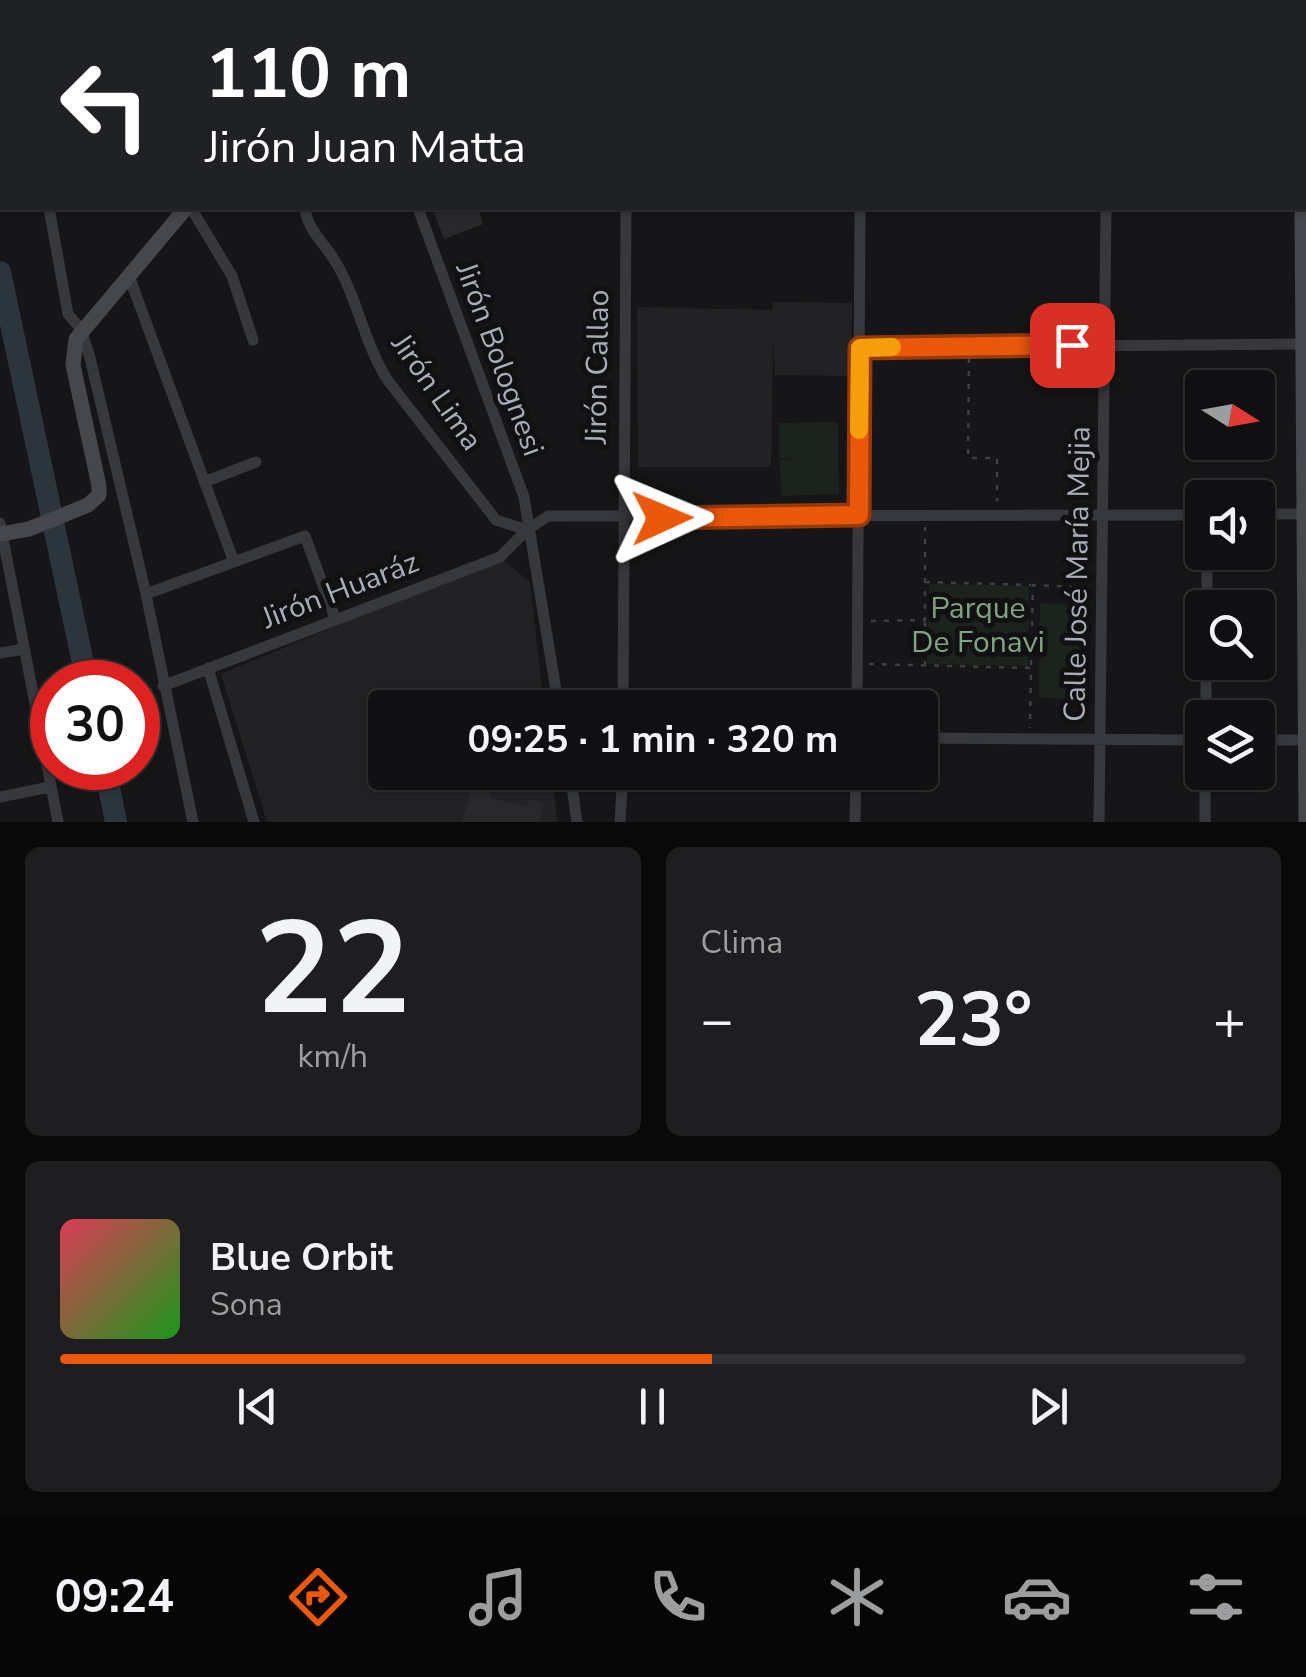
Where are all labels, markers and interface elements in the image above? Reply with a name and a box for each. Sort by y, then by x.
text: 110 m [205,26,411,122]
icon: left [40,40,170,170]
text: Jirón Juan Matta [205,117,526,178]
street label: Jirón Bolognesi [445,256,554,462]
street label: Jirón Callao [576,289,619,446]
pin [1030,303,1115,388]
icon: arrive [1045,318,1100,373]
street label: Jirón Lima [381,325,492,459]
north arrow [1185,370,1275,460]
map controls [1185,370,1275,790]
street label: Calle José María Mejia [1054,426,1101,722]
position arrow [610,466,714,570]
button: sound [1185,480,1275,570]
street label: Jirón Huaráz [255,542,424,639]
park label: Parque De Fonavi [911,588,1045,663]
button: search [1185,590,1275,680]
speed limit sign: 30 [30,660,160,790]
button: layers [1185,700,1275,790]
text: 09:25 · 1 min · 320 m [468,714,838,765]
text: 22 [255,881,411,1058]
text: Clima [701,921,783,964]
text: 23° [914,969,1032,1071]
text: − [701,983,734,1058]
text: + [1213,983,1246,1058]
text: km/h [297,1035,368,1078]
text: Blue Orbit [210,1232,393,1283]
text: Sona [210,1283,283,1326]
icon: previous [230,1379,285,1434]
icon: pause [625,1379,680,1434]
icon: next [1021,1379,1076,1434]
icon: directions [283,1562,353,1632]
icon: music [463,1562,533,1632]
icon: phone [643,1562,713,1632]
icon: climate [822,1562,892,1632]
icon: car [1002,1562,1072,1632]
icon: filters [1181,1562,1251,1632]
text: 09:24 [55,1567,174,1628]

